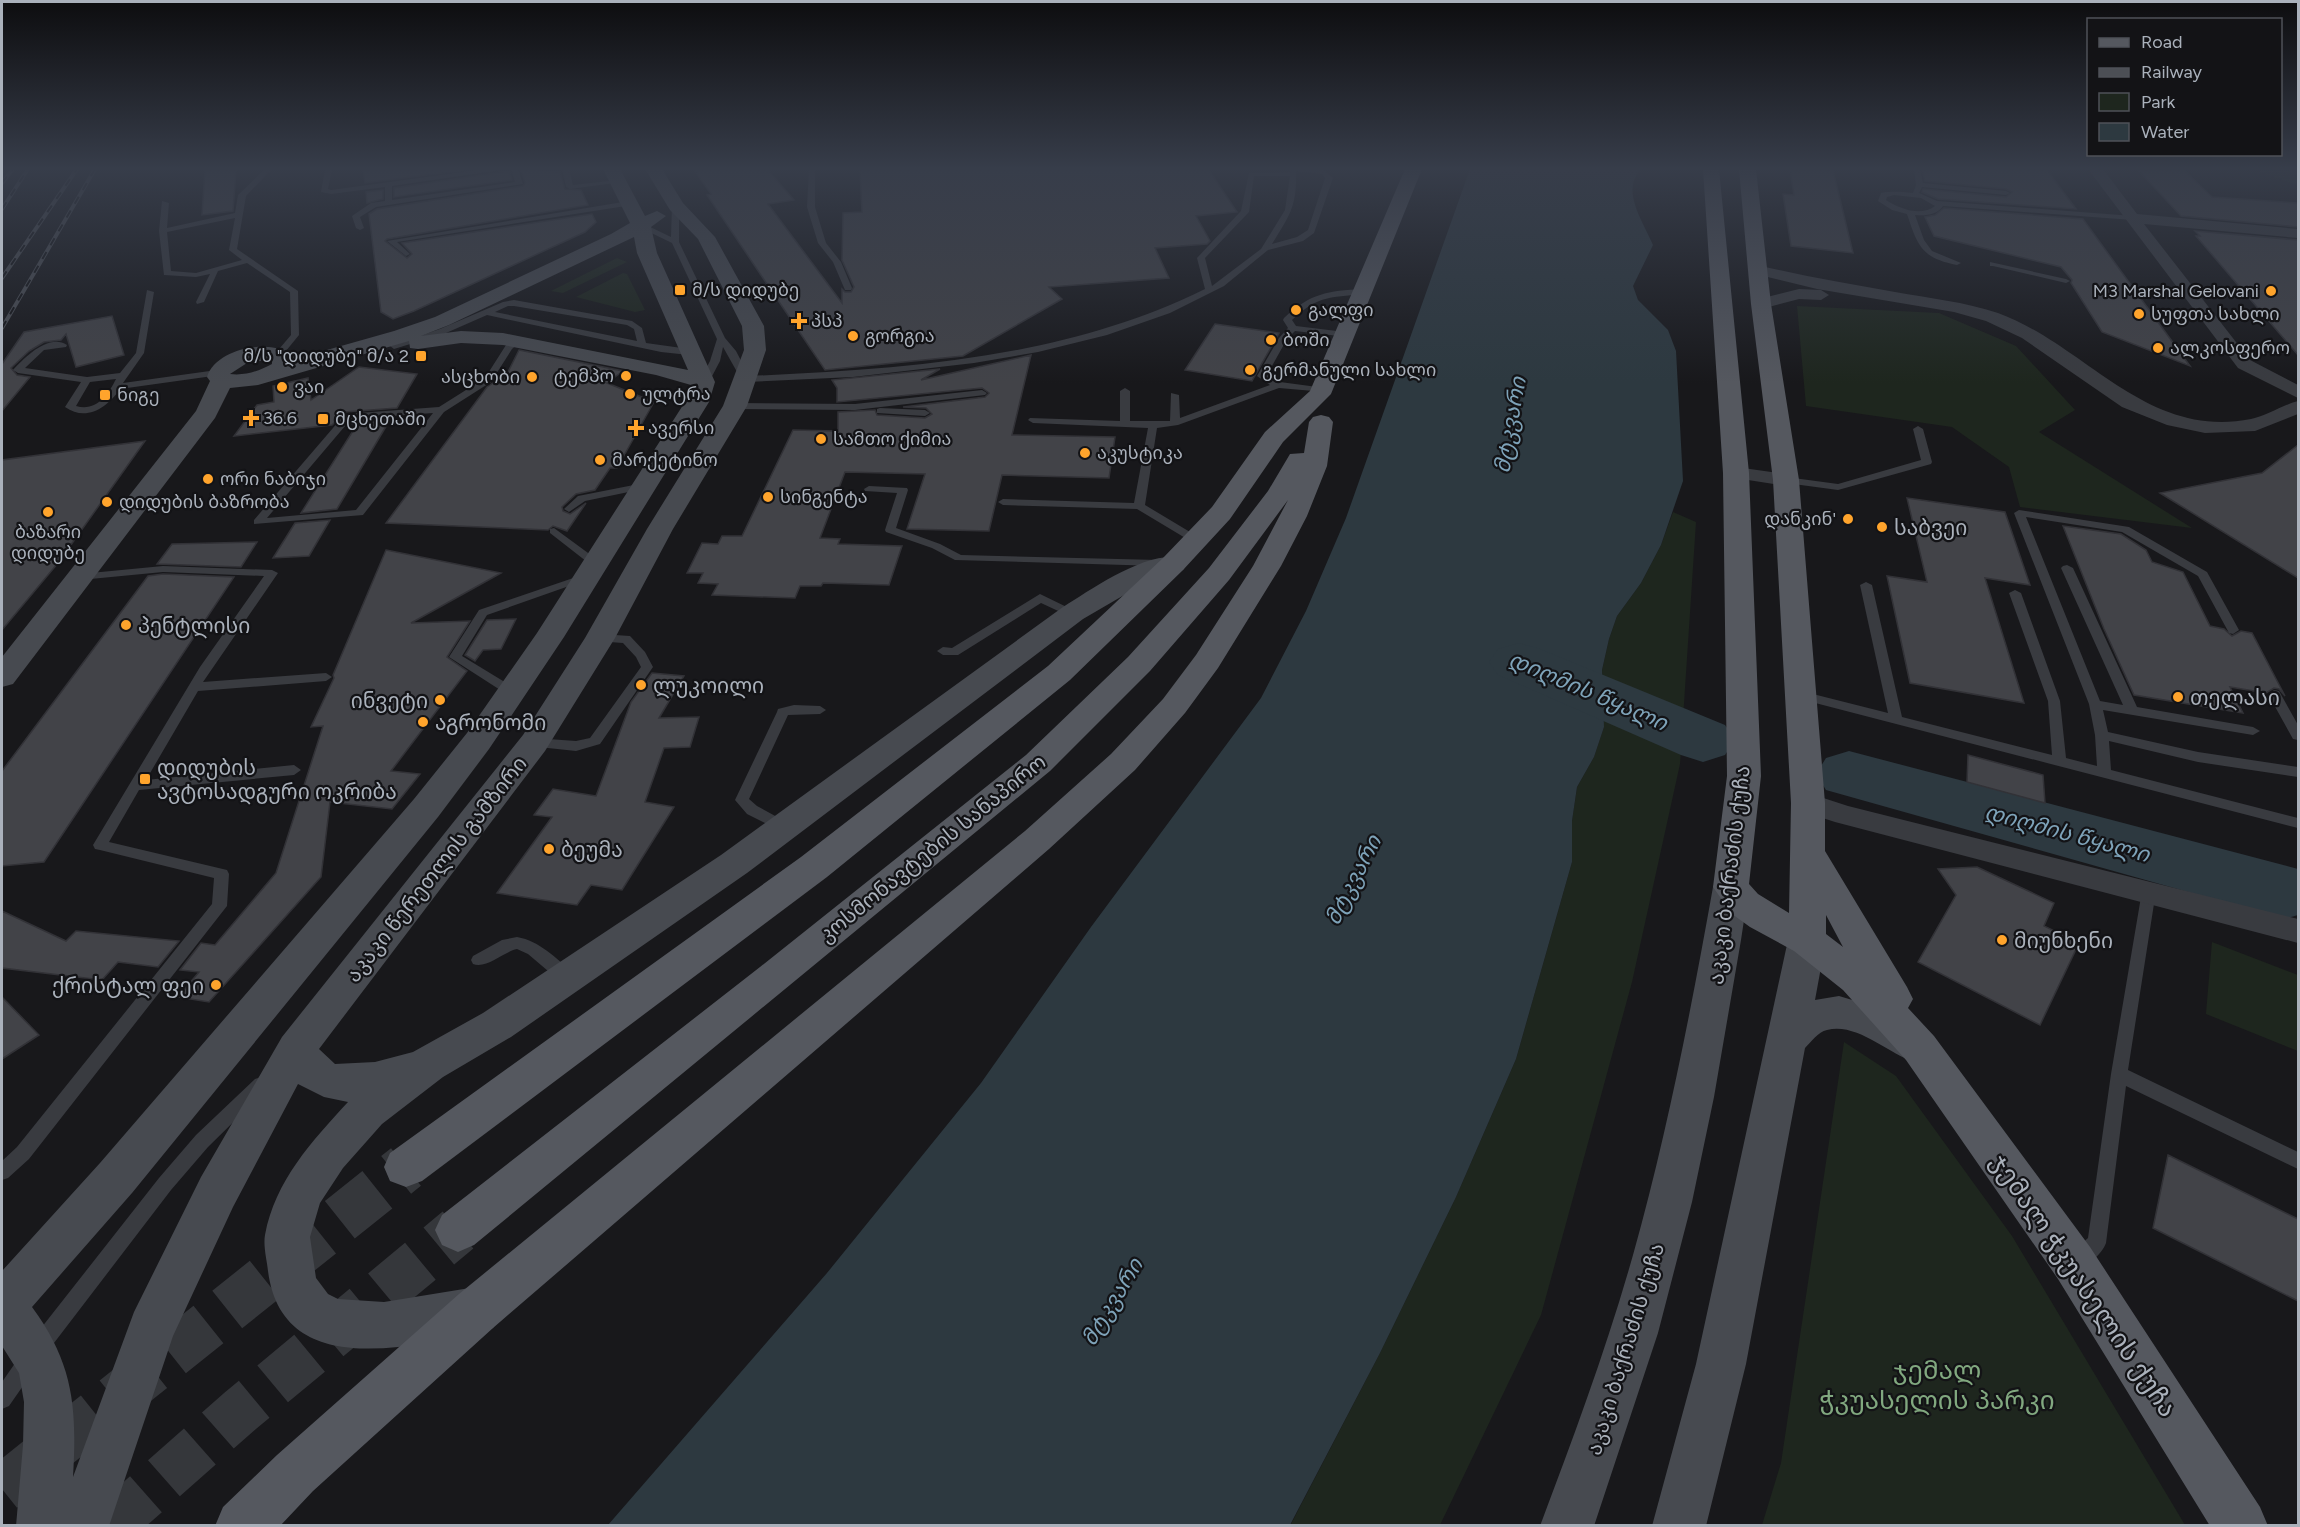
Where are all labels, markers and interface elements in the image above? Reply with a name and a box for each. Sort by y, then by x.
legend [2087,18,2282,156]
text: Road [2141,31,2182,53]
text: Railway [2141,61,2203,83]
text: Park [2141,91,2176,113]
text: Water [2141,121,2189,143]
place label: მ/ს დიდუბე [692,279,799,301]
place label: M3 Marshal Gelovani [2093,280,2259,302]
marker: მ/ს დიდუბე [673,283,687,297]
marker: M3 Marshal Gelovani [2264,284,2278,298]
place label: გალფი [1308,299,1374,321]
marker: გალფი [1289,303,1303,317]
place label: სუფთა სახლი [2151,303,2280,325]
marker: სუფთა სახლი [2132,307,2146,321]
place label: პსპ [811,310,843,332]
marker: პსპ [792,314,806,328]
place label: გორგია [865,325,935,347]
marker: გორგია [846,329,860,343]
place label: ბოში [1283,329,1330,351]
marker: ბოში [1264,333,1278,347]
place label: ალკოსფერო [2170,337,2290,359]
marker: ალკოსფერო [2151,341,2165,355]
place label: მ/ს "დიდუბე" მ/ა 2 [243,345,409,367]
marker: მ/ს "დიდუბე" მ/ა 2 [414,349,428,363]
place label: გერმანული სახლი [1262,359,1436,381]
marker: გერმანული სახლი [1243,363,1257,377]
place label: ტემპო [554,365,614,387]
place label: ასცხობი [441,366,520,388]
marker: ტემპო [619,369,633,383]
marker: ასცხობი [525,370,539,384]
water label: მტკვარი [1488,373,1532,475]
place label: ვაი [294,376,324,398]
marker: ვაი [275,380,289,394]
place label: ულტრა [642,383,711,405]
place label: ნიგე [117,384,160,406]
marker: ულტრა [623,387,637,401]
marker: ნიგე [98,388,112,402]
place label: 36.6 [263,407,297,429]
place label: მცხეთაში [335,408,426,430]
marker: 36.6 [244,411,258,425]
marker: მცხეთაში [316,412,330,426]
place label: ავერსი [648,417,714,439]
marker: ავერსი [629,421,643,435]
place label: სამთო ქიმია [833,428,951,450]
marker: სამთო ქიმია [814,432,828,446]
place label: აკუსტიკა [1097,442,1183,464]
marker: აკუსტიკა [1078,446,1092,460]
place label: მარქეტინო [612,449,718,471]
marker: მარქეტინო [593,453,607,467]
place label: ორი ნაბიჯი [220,468,326,490]
marker: ორი ნაბიჯი [201,472,215,486]
place label: სინგენტა [780,486,868,508]
marker: სინგენტა [761,490,775,504]
place label: დიდუბის ბაზრობა [119,491,290,513]
marker: დიდუბის ბაზრობა [100,495,114,509]
marker: ბაზარი დიდუბე [41,505,55,519]
place label: დანკინ' [1764,508,1836,530]
marker: დანკინ' [1841,512,1855,526]
place label: საბვეი [1894,515,1967,540]
marker: საბვეი [1875,520,1889,534]
place label: ბაზარი დიდუბე [11,521,85,564]
place label: პენტლისი [138,613,250,639]
marker: პენტლისი [119,618,133,632]
water label: დიღმის წყალი [1505,645,1673,737]
place label: ლუკოილი [653,673,764,699]
marker: ლუკოილი [634,678,648,692]
place label: თელასი [2190,685,2280,711]
place label: ინვეტი [351,688,428,713]
marker: თელასი [2171,690,2185,704]
marker: ინვეტი [433,693,447,707]
place label: აგრონომი [435,710,546,735]
marker: აგრონომი [416,715,430,729]
street label: კოსმონავტების სანაპირო [814,749,1050,947]
street label: აკაკი წერეთლის გამზირი [340,751,533,987]
place label: დიდუბის ავტოსადგური ოკრიბა [157,755,397,805]
street label: აკაკი ბაქრაძის ქუჩა [1703,764,1755,986]
marker: დიდუბის ავტოსადგური ოკრიბა [138,772,152,786]
water label: დიღმის წყალი [1982,798,2154,868]
water label: მტკვარი [1319,829,1388,929]
place label: ბეუმა [561,837,623,862]
marker: ბეუმა [542,842,556,856]
place label: მიუნხენი [2014,928,2113,953]
marker: მიუნხენი [1995,933,2009,947]
place label: ქრისტალ ფეი [52,973,204,999]
marker: ქრისტალ ფეი [209,978,223,992]
street label: ჯემალ ჭკუასელის ქუჩა [1984,1147,2184,1423]
street label: აკაკი ბაქრაძის ქუჩა [1581,1240,1669,1458]
water label: მტკვარი [1075,1252,1149,1351]
park label: ჯემალ ჭკუასელის პარკი [1819,1354,2055,1416]

